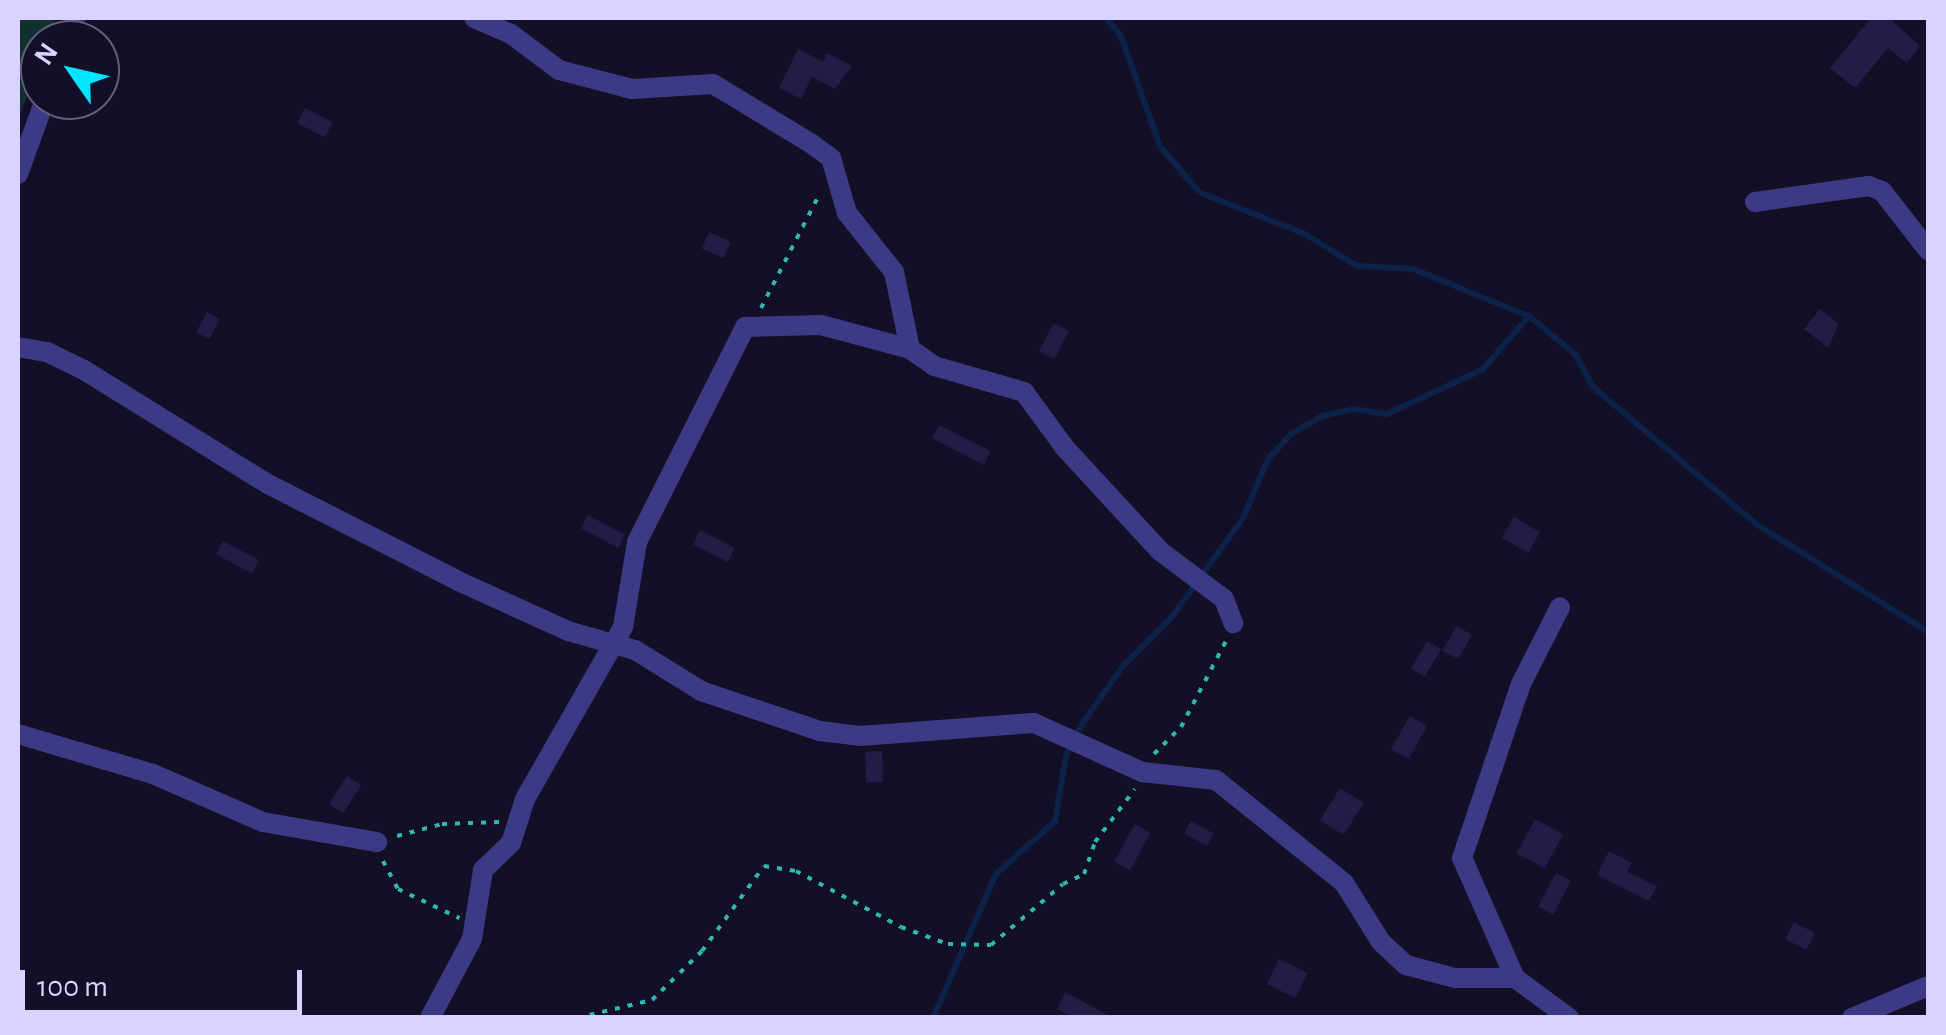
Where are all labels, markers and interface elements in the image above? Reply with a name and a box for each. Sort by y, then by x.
north arrow [20,20,120,120]
text: N [30,38,64,70]
scale bar [25,950,308,1012]
text: 100 m [37,972,108,1002]

